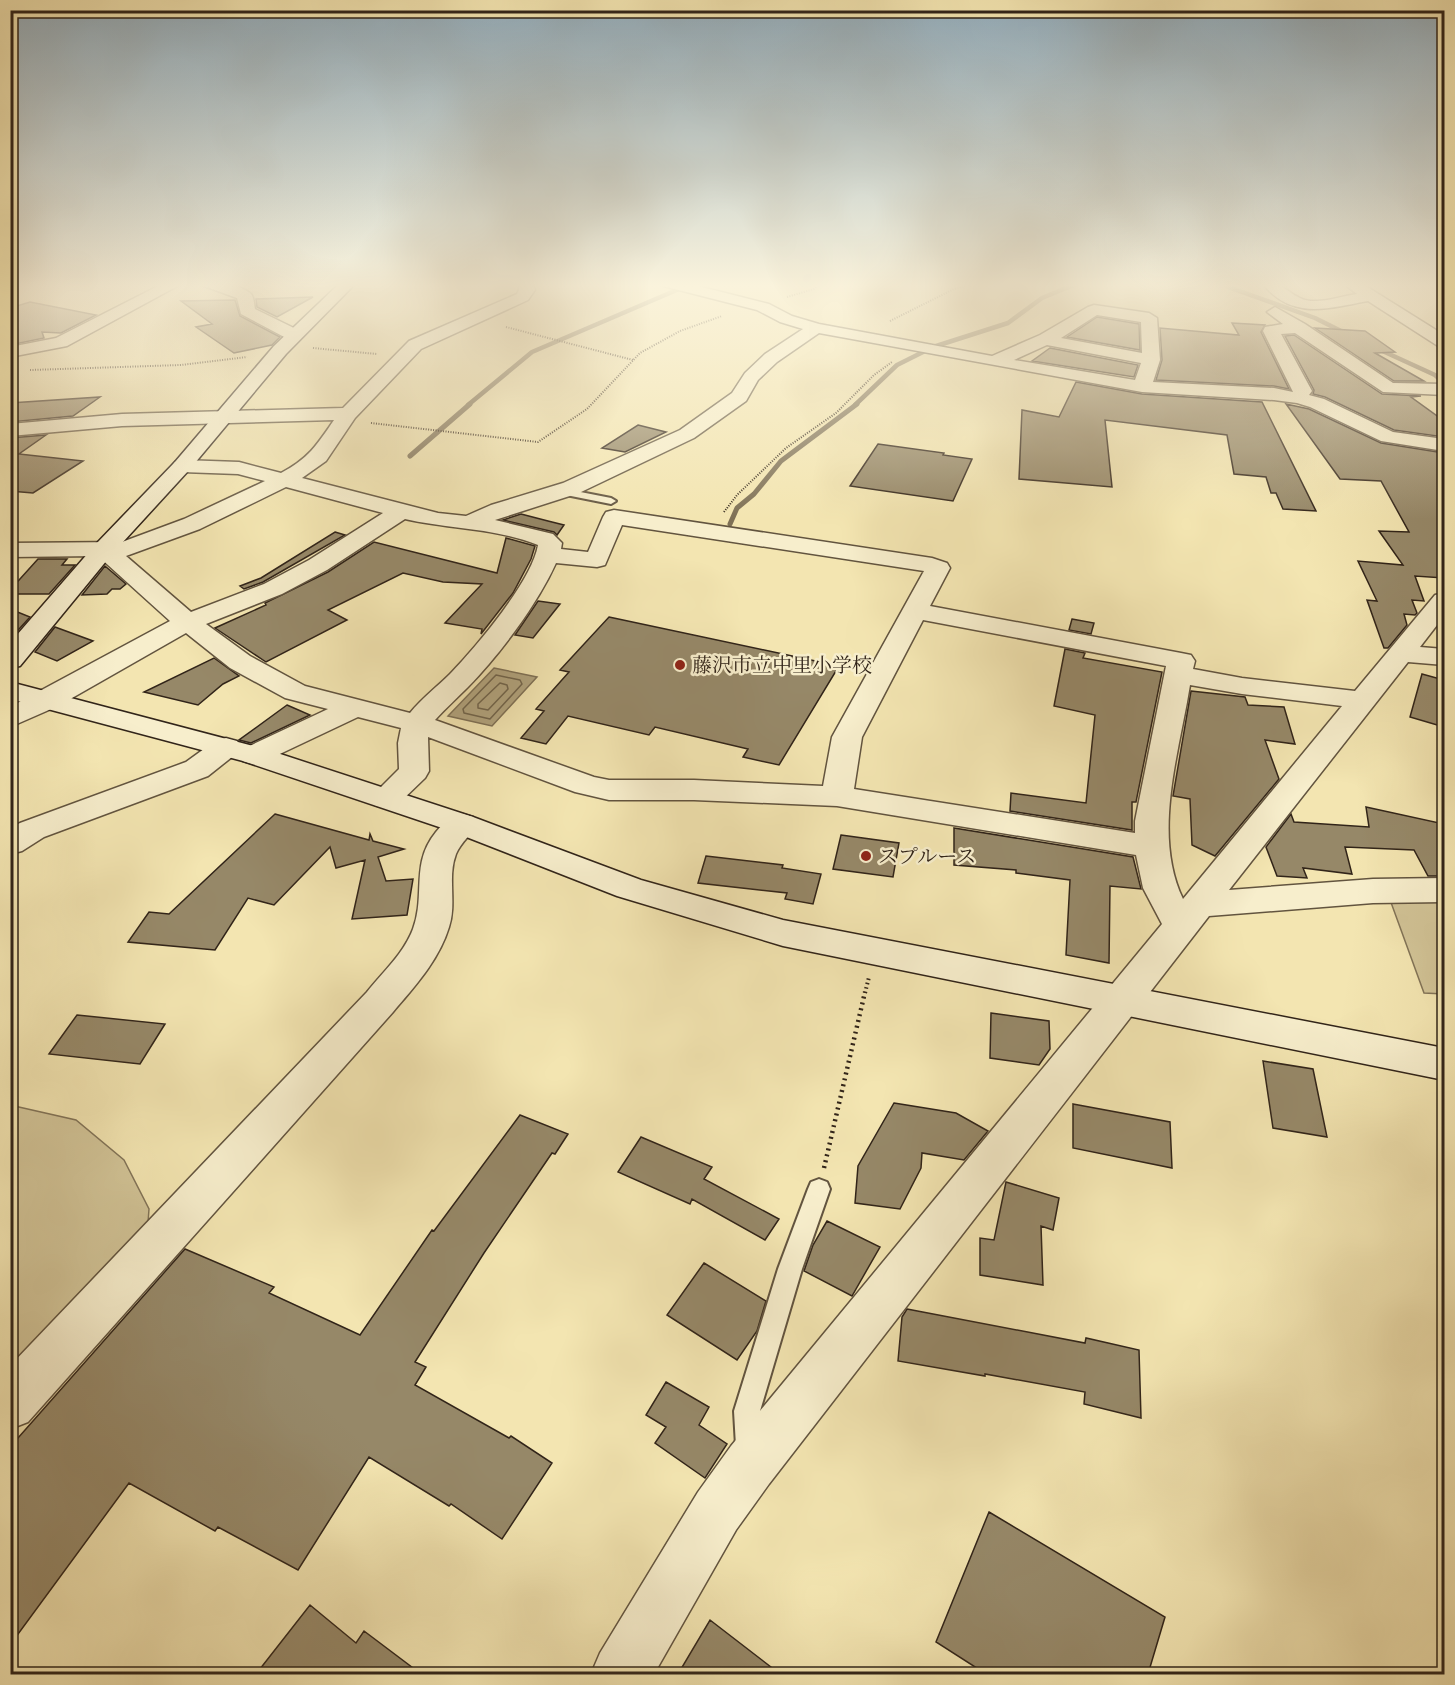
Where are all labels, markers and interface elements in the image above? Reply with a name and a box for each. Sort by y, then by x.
place label: 藤沢市立中里小学校 [692,652,872,679]
marker: 藤沢市立中里小学校 [673,658,687,672]
place label: スプルース [878,843,976,870]
marker: スプルース [859,849,873,863]

